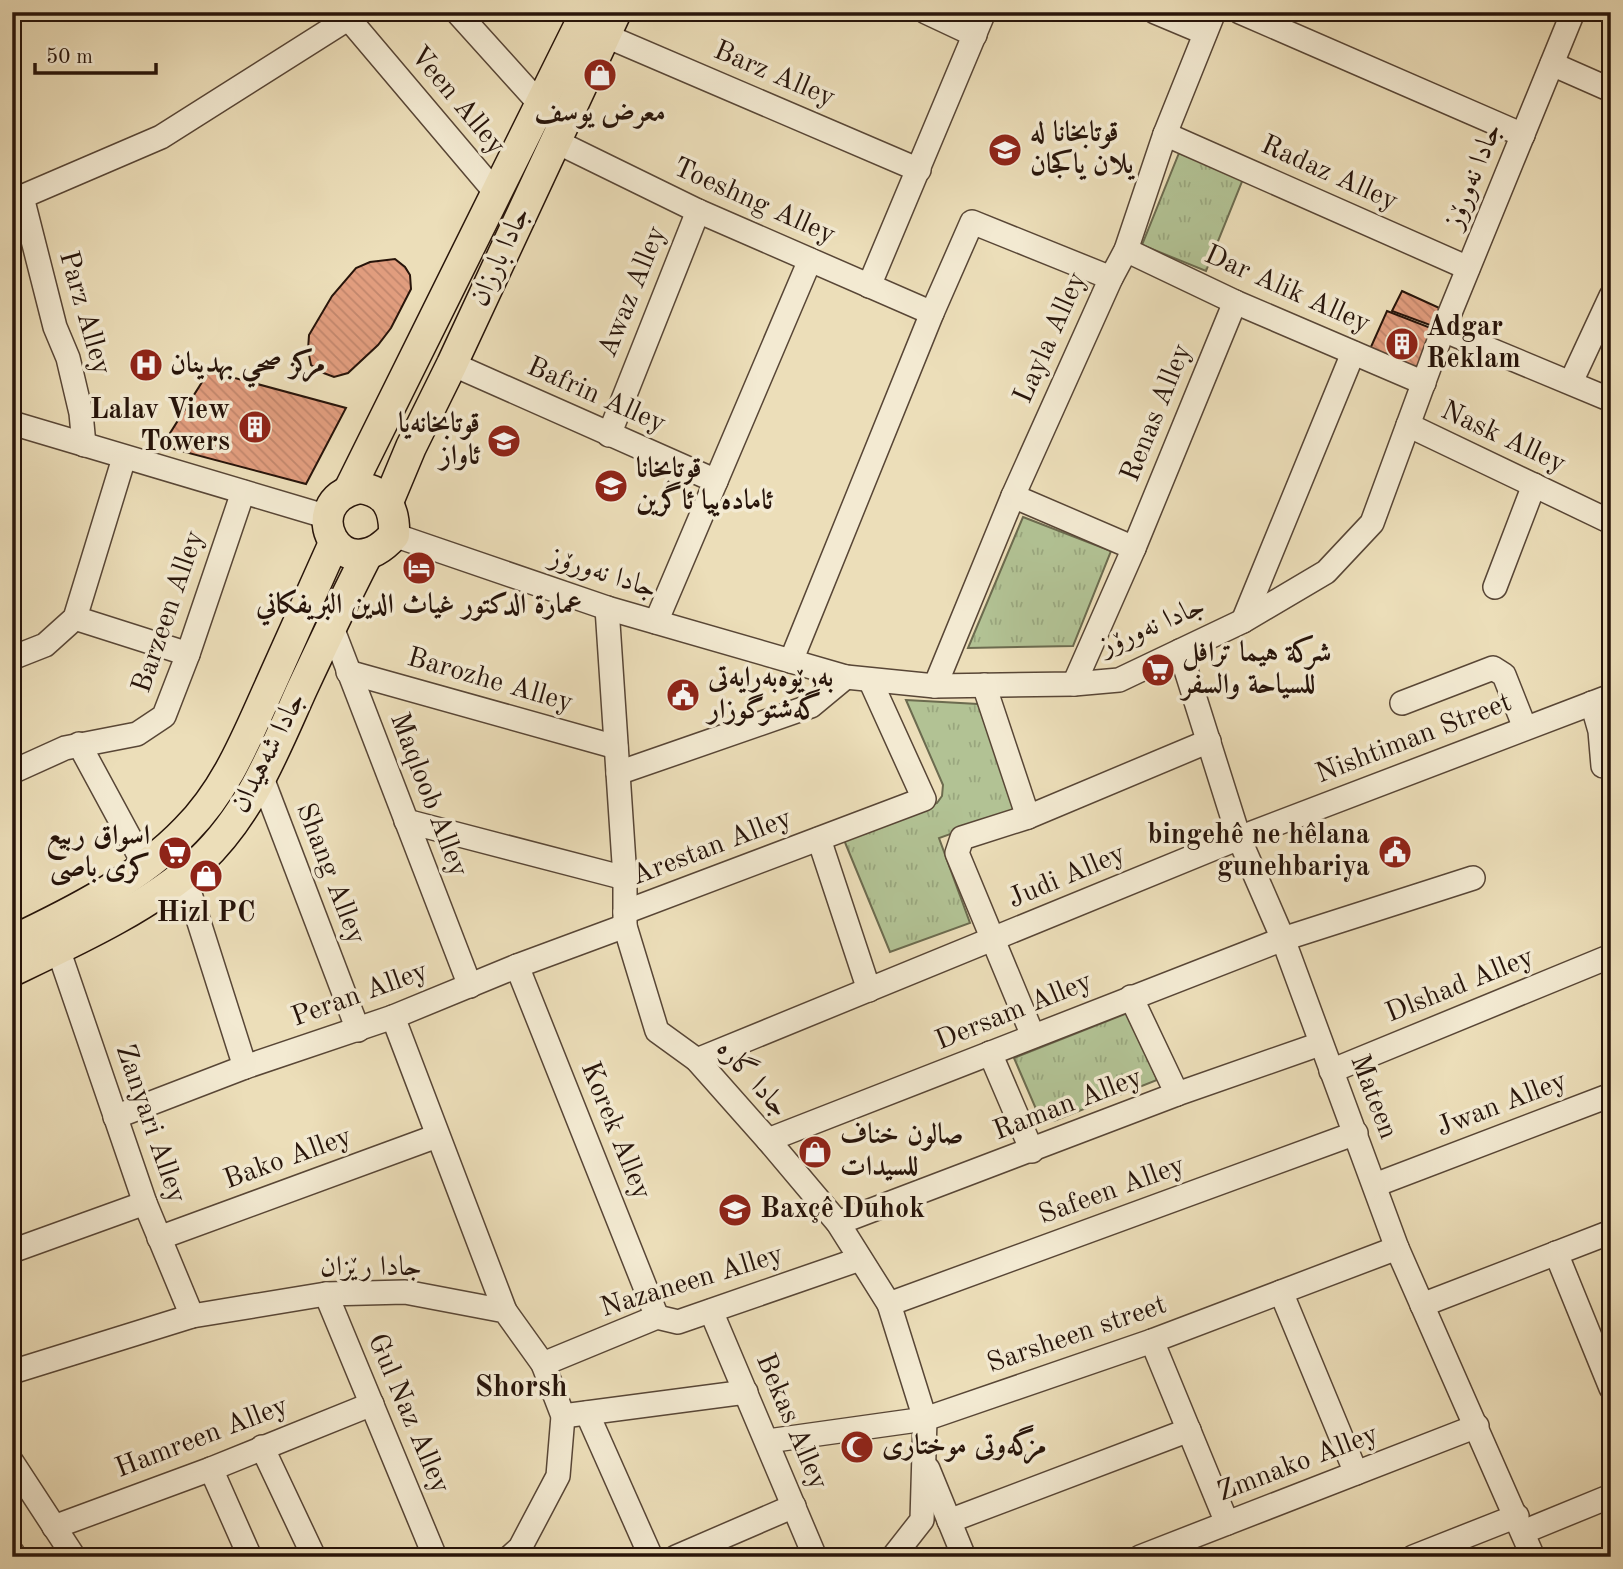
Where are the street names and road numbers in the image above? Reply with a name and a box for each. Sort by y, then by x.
street label: Barz Alley [709,37,839,113]
street label: Veen Alley [404,41,510,161]
street label: جادا نەورۆز [1439,119,1508,235]
street label: Radaz Alley [1256,131,1402,217]
street label: Toeshng Alley [669,154,840,250]
street label: جادا بارزان [466,203,536,311]
street label: Awaz Alley [594,222,672,362]
street label: Dar Alik Alley [1200,241,1374,339]
street label: Parz Alley [53,248,115,378]
street label: Layla Alley [1010,268,1092,408]
street label: Renas Alley [1117,340,1197,486]
street label: Bafrin Alley [522,353,670,439]
street label: Nask Alley [1436,397,1570,479]
street label: Barzeen Alley [128,527,210,697]
street label: جادا نەورۆز [543,543,660,604]
street label: جادا نەورۆز [1094,593,1209,663]
street label: Barozhe Alley [404,644,576,718]
street label: جادا شەهیدان [227,688,311,818]
street label: Nishtiman Street [1312,689,1516,789]
street label: Maqloob Alley [384,709,472,881]
street label: Shang Alley [290,800,370,949]
street label: Arestan Alley [628,805,796,891]
street label: Judi Alley [1004,840,1130,914]
street label: Dlshad Alley [1382,943,1538,1028]
street label: Peran Alley [288,957,432,1033]
street label: Dersam Alley [932,968,1097,1056]
street label: جادا گارە [710,1032,797,1123]
street label: Zanyari Alley [110,1041,190,1207]
street label: Mateen [1344,1051,1402,1143]
street label: Korek Alley [575,1058,655,1204]
street label: Raman Alley [990,1064,1147,1146]
street label: Jwan Alley [1433,1067,1571,1143]
street label: Bako Alley [220,1123,356,1195]
street label: Safeen Alley [1035,1152,1189,1230]
street label: Nazaneen Alley [597,1241,787,1323]
street label: جادا رێزان [320,1254,422,1282]
street label: Sarsheen street [984,1291,1170,1379]
street label: Gul Naz Alley [362,1330,454,1498]
street label: Bekas Alley [750,1350,832,1494]
street label: Hamreen Alley [112,1392,292,1484]
street label: Zmnako Alley [1214,1420,1382,1508]

